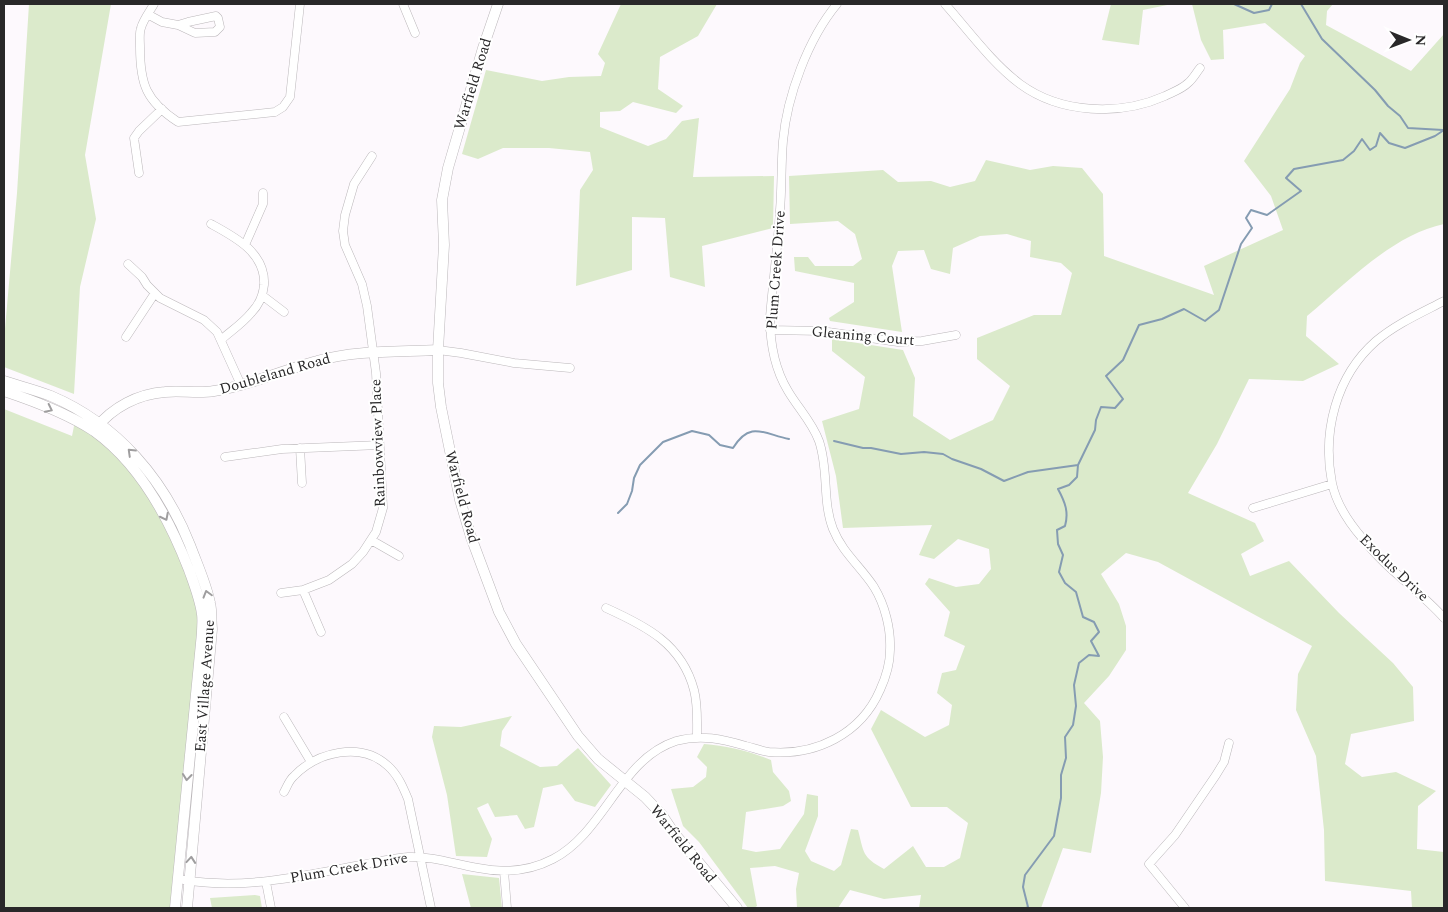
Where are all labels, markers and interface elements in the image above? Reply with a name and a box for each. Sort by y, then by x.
north arrow [1383,15,1433,65]
text: N [1410,34,1431,46]
street label: Warfield Road [448,35,498,133]
street label: Plum Creek Drive [760,210,792,330]
street label: Gleaning Court [811,320,915,352]
street label: Doubleland Road [217,347,333,401]
street label: Rainbowview Place [364,378,392,508]
one-way arrow [44,402,53,413]
street label: Warfield Road [439,448,485,546]
one-way arrow [128,449,137,458]
one-way arrow [159,512,169,521]
street label: Exodus Drive [1354,529,1434,607]
one-way arrow [203,590,213,598]
street label: East Village Avenue [189,619,221,753]
one-way arrow [182,773,193,781]
street label: Warfield Road [644,800,722,888]
street label: Plum Creek Drive [288,846,410,890]
one-way arrow [186,855,197,863]

